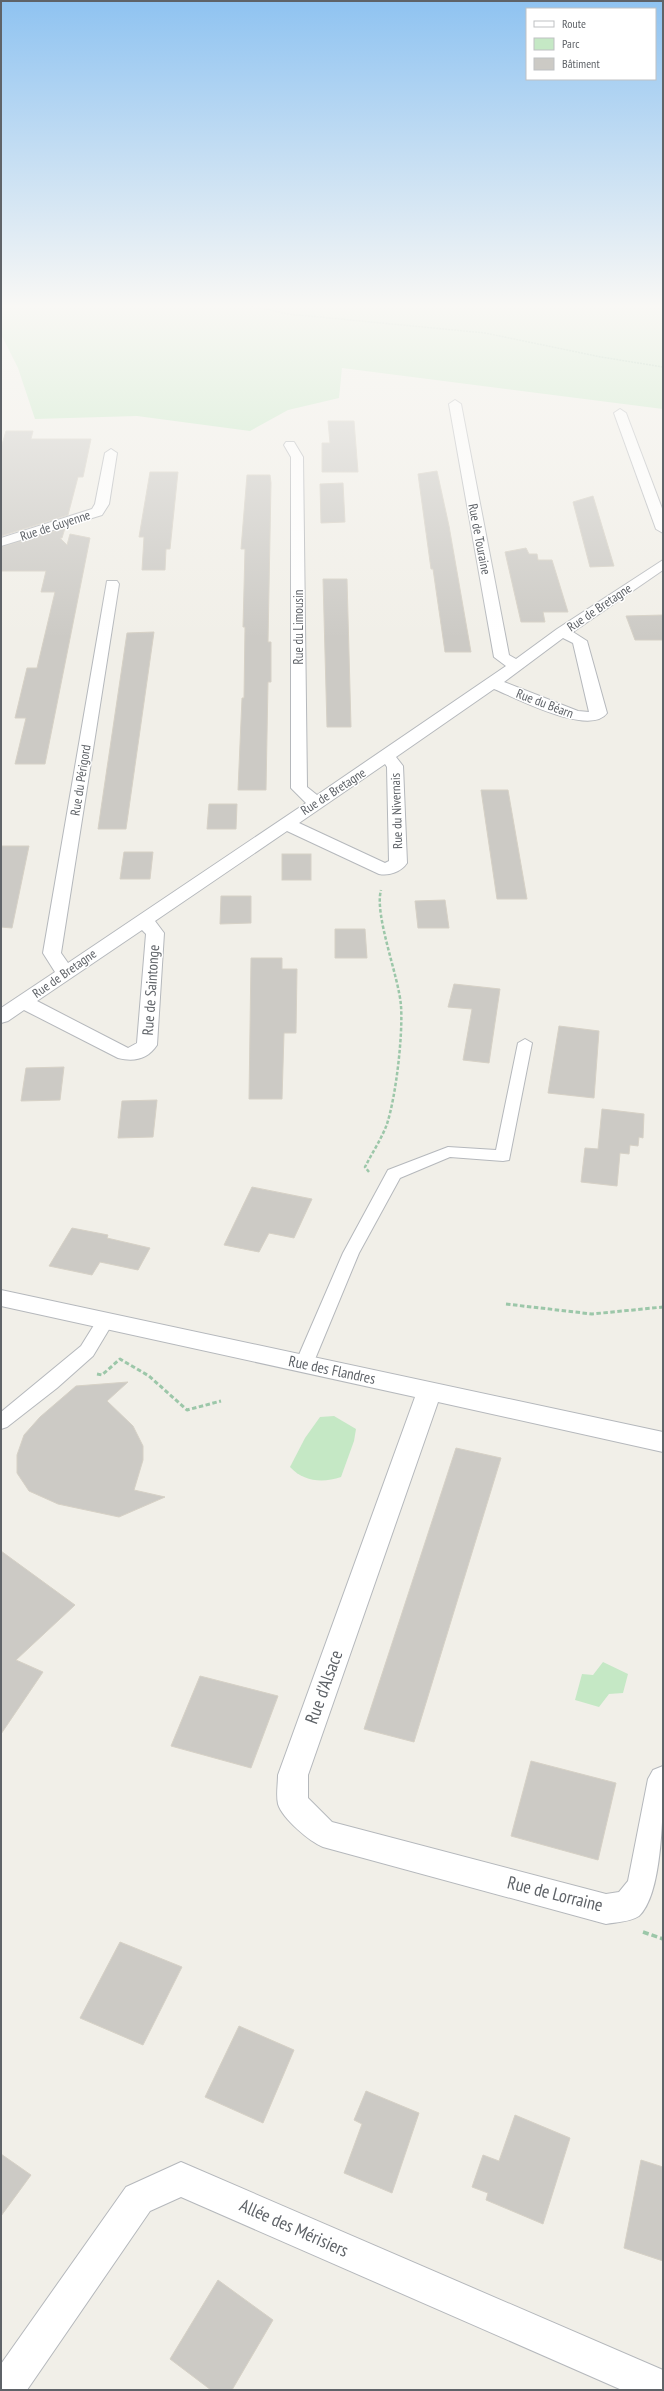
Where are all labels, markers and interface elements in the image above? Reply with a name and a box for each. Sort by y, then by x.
legend [526,8,656,80]
text: Route [562,16,586,31]
text: Parc [562,36,580,51]
text: Bâtiment [562,56,600,71]
street label: Rue de Touraine [464,502,495,576]
street label: Rue de Guyenne [18,506,92,545]
street label: Rue de Bretagne [564,580,635,635]
street label: Rue du Limousin [290,589,307,664]
street label: Rue du Béarn [514,685,576,722]
street label: Rue du Périgord [66,743,94,817]
street label: Rue de Bretagne [297,764,369,819]
street label: Rue du Nivernais [387,773,406,849]
street label: Rue de Saintonge [138,944,163,1036]
street label: Rue de Bretagne [29,945,100,1002]
street label: Rue des Flandres [287,1351,377,1388]
street label: Rue d'Alsace [300,1647,347,1727]
street label: Rue de Lorraine [505,1871,605,1916]
street label: Allée des Mérisiers [236,2193,352,2262]

